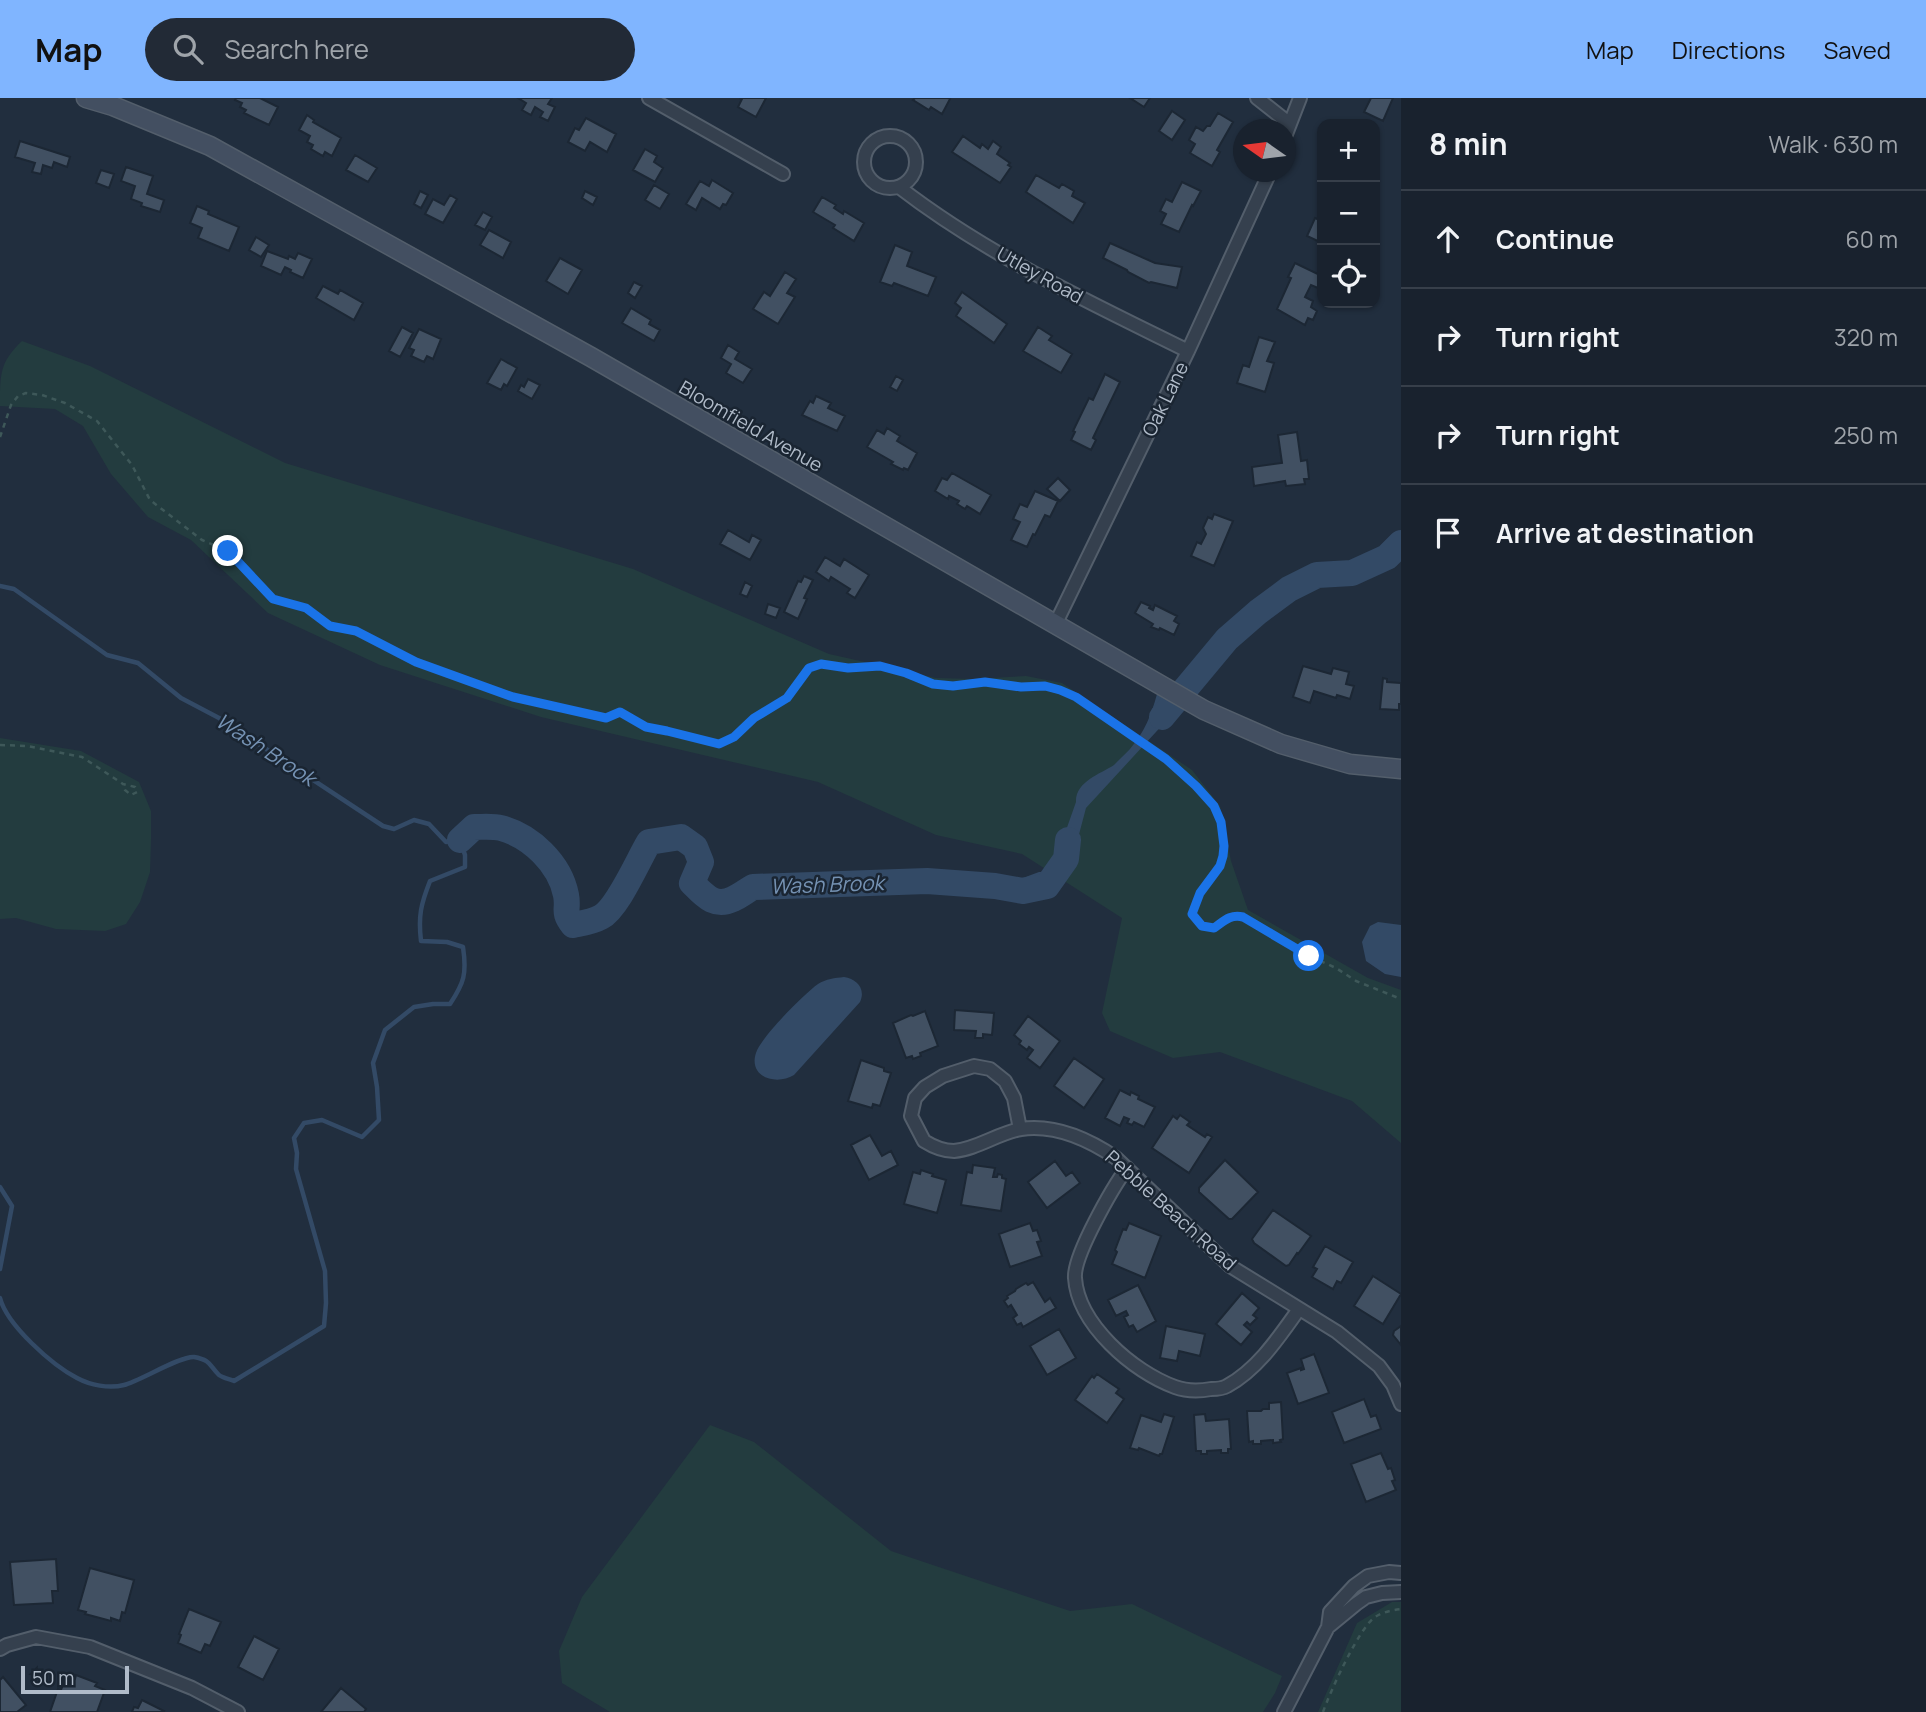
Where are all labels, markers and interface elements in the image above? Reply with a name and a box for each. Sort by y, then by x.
search box [145,18,635,81]
text: Map [35,27,103,72]
icon: search [169,30,207,68]
text: Search here [225,31,369,67]
text: Map [1586,33,1634,66]
text: Directions [1672,33,1785,66]
text: Saved [1823,33,1891,66]
north arrow [1233,119,1296,182]
map controls [1317,119,1380,308]
button: + [1317,119,1380,182]
text: 8 min [1429,123,1508,164]
text: Walk · 630 m [1768,128,1898,160]
button: − [1317,182,1380,245]
icon: ahead [1429,220,1467,258]
text: Continue [1496,221,1614,257]
text: 60 m [1846,223,1898,255]
street label: Utley Road [992,241,1088,309]
button: locate [1317,245,1380,308]
icon: right [1429,318,1467,356]
text: Turn right [1496,319,1620,355]
text: 320 m [1834,321,1898,353]
street label: Oak Lane [1136,357,1194,441]
street label: Bloomfield Avenue [674,374,828,478]
icon: right [1429,416,1467,454]
text: Turn right [1496,417,1620,453]
text: 250 m [1833,419,1898,451]
icon: arrive [1429,514,1467,552]
text: Arrive at destination [1496,515,1754,551]
route end [212,535,243,566]
water label: Wash Brook [211,706,323,793]
water label: Wash Brook [770,868,887,900]
route start [1293,940,1324,971]
street label: Pebble Beach Road [1100,1144,1242,1276]
scale bar [21,1663,130,1695]
text: 50 m [32,1665,74,1691]

